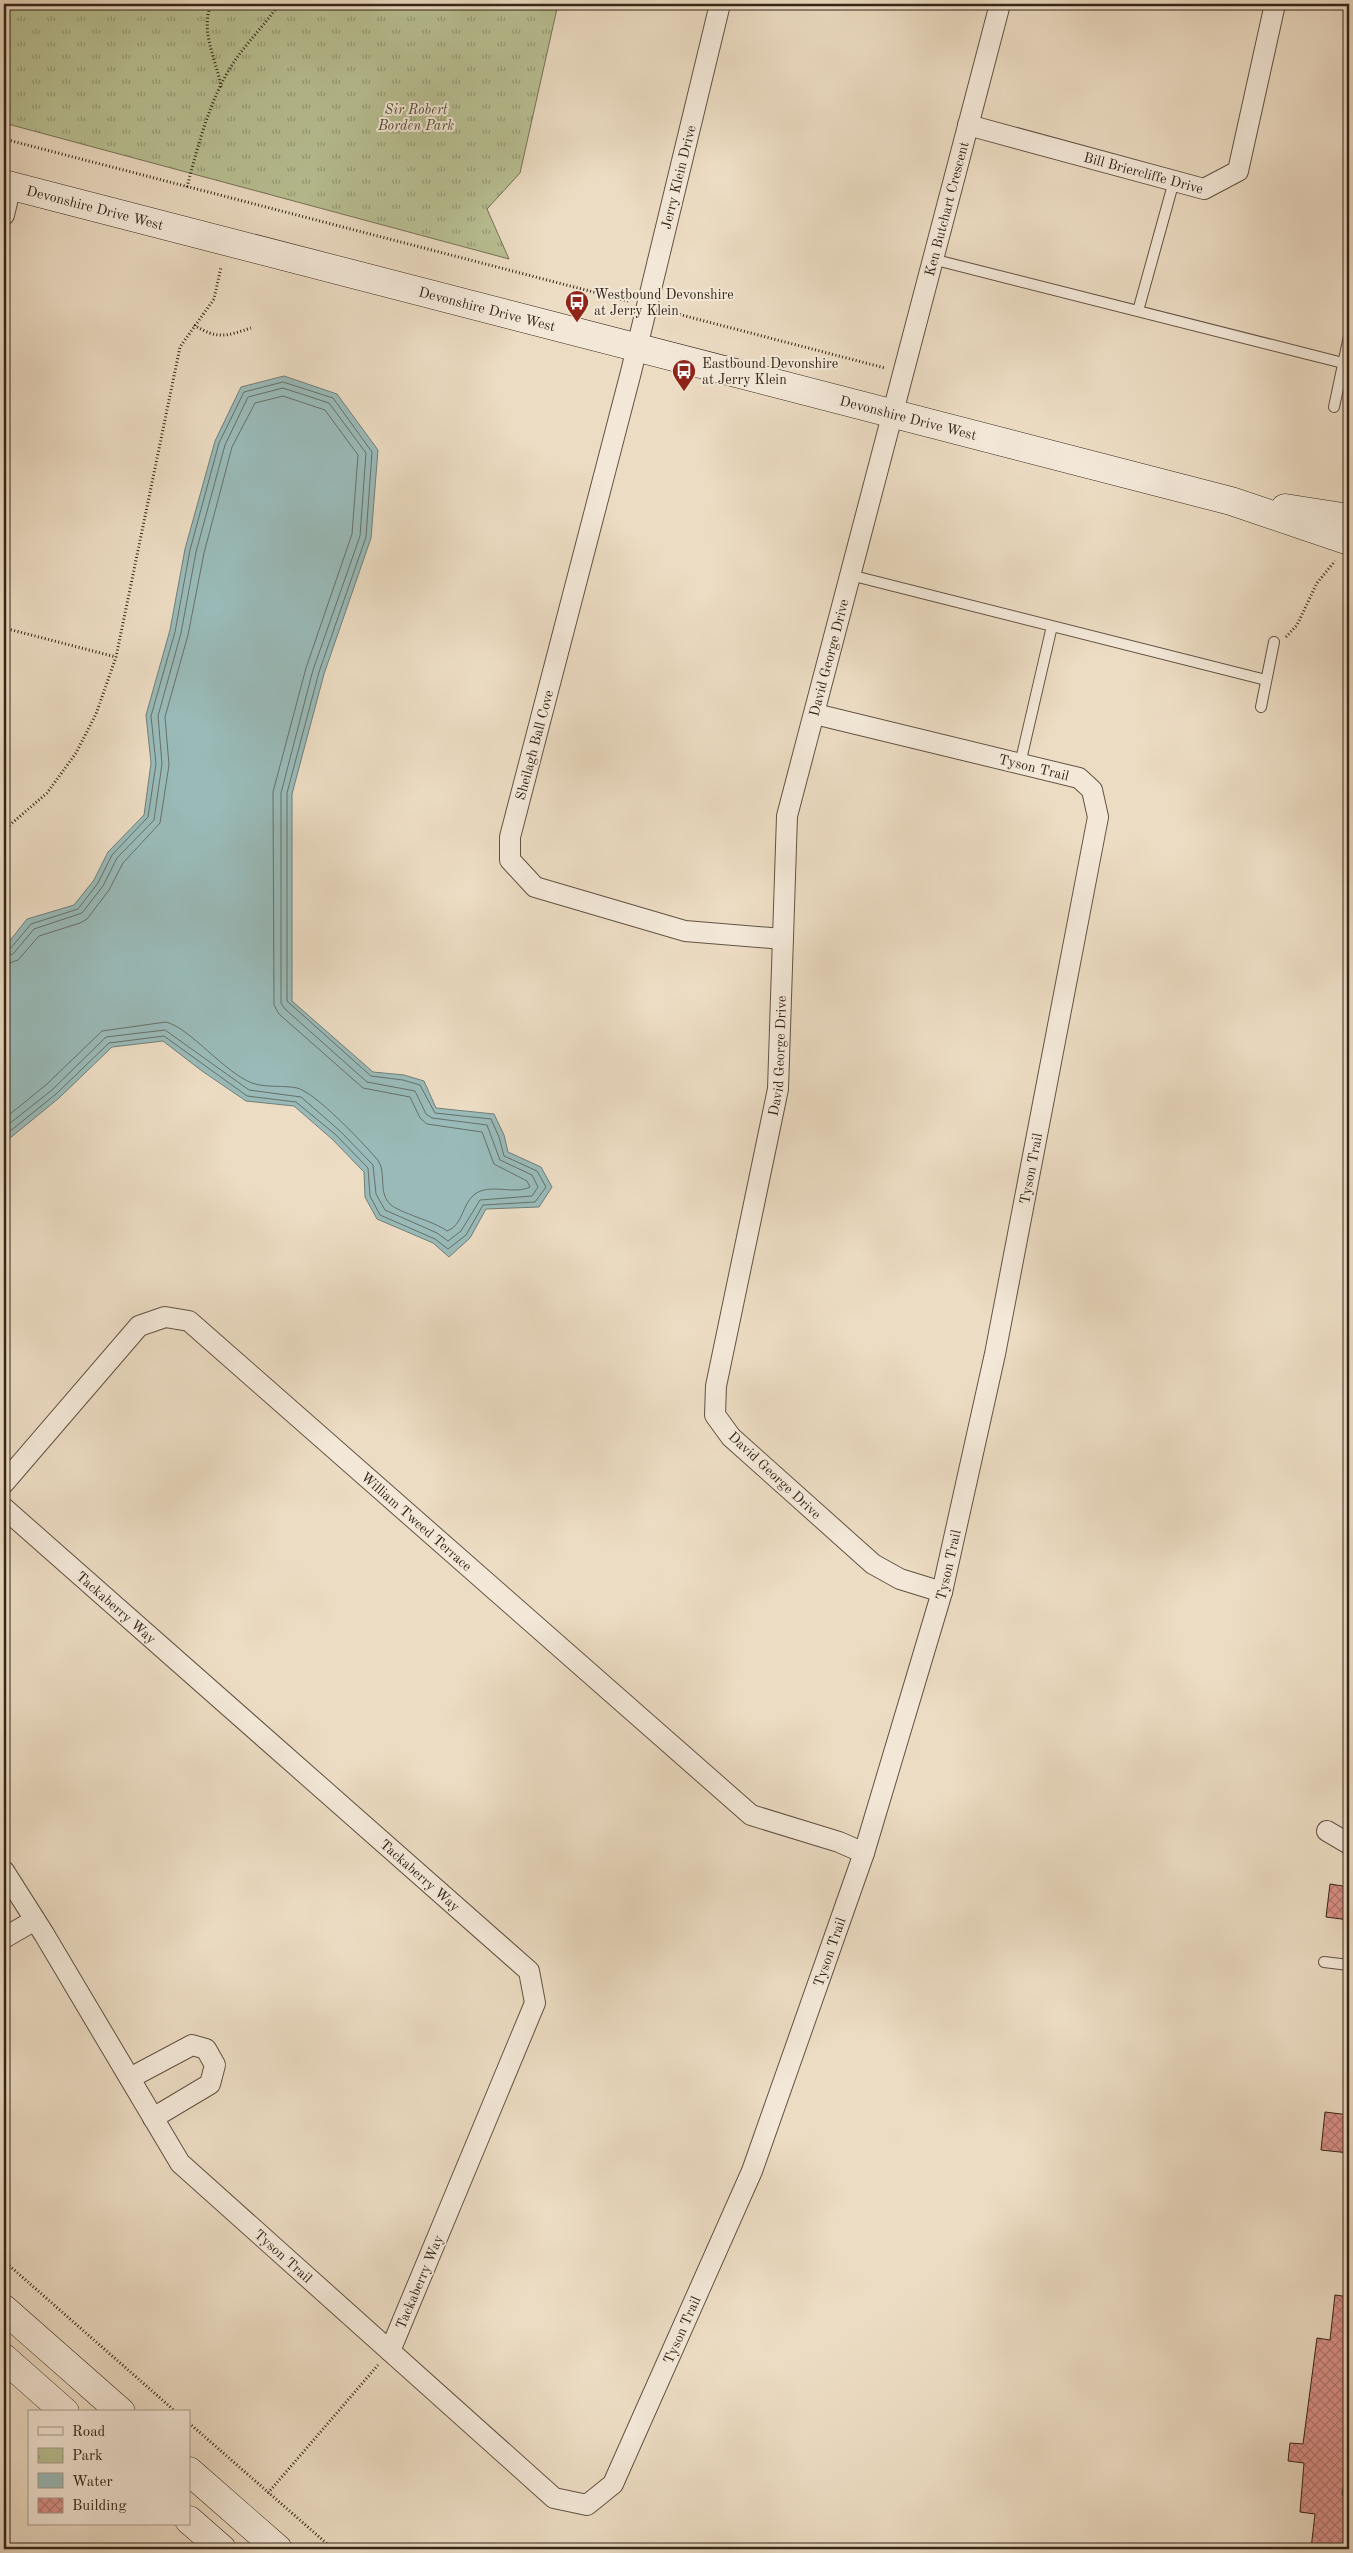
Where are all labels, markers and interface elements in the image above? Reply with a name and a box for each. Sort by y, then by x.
park label: Sir Robert Borden Park [377,103,454,133]
street label: Jerry Klein Drive [659,124,699,231]
street label: Ken Butchart Crescent [923,140,972,278]
street label: Bill Briercliffe Drive [1082,151,1205,196]
street label: Devonshire Drive West [25,184,165,233]
street label: Devonshire Drive West [417,285,557,334]
place label: Westbound Devonshire at Jerry Klein [594,288,734,318]
bus stop icon: Westbound Devonshire at Jerry Klein [564,289,590,323]
place label: Eastbound Devonshire at Jerry Klein [702,357,838,387]
bus stop icon: Eastbound Devonshire at Jerry Klein [671,358,697,392]
street label: Devonshire Drive West [838,394,978,443]
street label: David George Drive [807,598,852,718]
street label: Sheilagh Ball Cove [514,689,556,802]
street label: Tyson Trail [997,752,1071,784]
street label: David George Drive [767,995,789,1117]
street label: Tyson Trail [1018,1132,1045,1205]
street label: David George Drive [725,1429,823,1522]
street label: William Tweed Terrace [358,1470,474,1574]
street label: Tyson Trail [934,1528,964,1602]
street label: Tackaberry Way [73,1569,159,1647]
street label: Tackaberry Way [377,1837,463,1915]
street label: Tyson Trail [812,1916,849,1989]
street label: Tyson Trail [251,2227,315,2286]
street label: Tackaberry Way [394,2233,446,2332]
street label: Tyson Trail [661,2294,704,2366]
legend [28,2410,190,2526]
text: Road [72,2425,106,2440]
text: Park [72,2449,103,2464]
text: Water [72,2475,113,2490]
text: Building [72,2499,127,2514]

